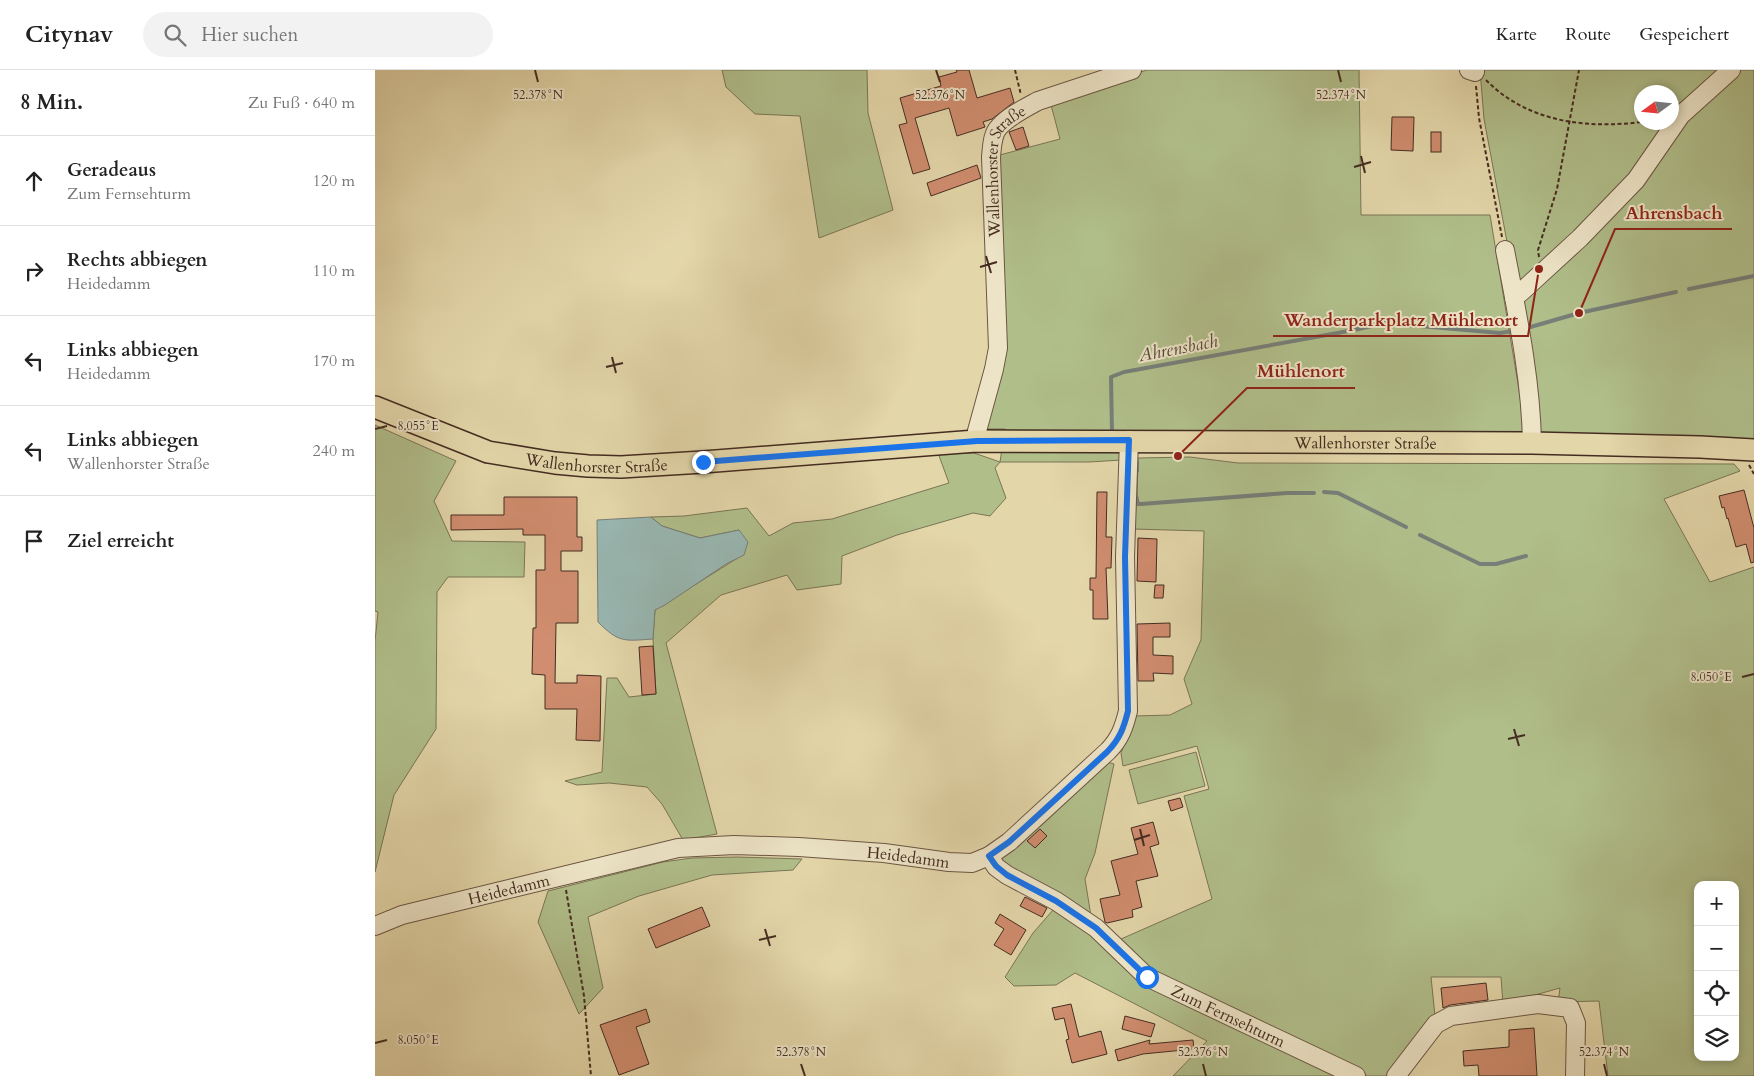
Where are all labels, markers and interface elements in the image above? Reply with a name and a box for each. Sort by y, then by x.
search box [143,12,493,57]
text: Citynav [25,18,113,51]
icon: search [161,21,189,49]
text: Hier suchen [201,22,298,48]
text: Karte [1496,22,1537,47]
text: Route [1565,22,1611,47]
text: Gespeichert [1639,22,1729,47]
north arrow [1634,85,1679,130]
text: 52.378°N [513,87,564,103]
text: 52.376°N [915,87,966,103]
text: 52.374°N [1316,87,1367,103]
text: 8 Min. [20,88,83,117]
text: Zu Fuß · 640 m [248,92,355,114]
street label: Wallenhorster Straße [981,100,1030,239]
text: Geradeaus [67,157,156,183]
icon: ahead [20,167,48,195]
text: 120 m [313,170,355,192]
text: Zum Fernsehturm [67,183,191,205]
callout: Ahrensbach [1615,196,1732,229]
text: Ahrensbach [1626,201,1722,226]
text: Rechts abbiegen [67,247,208,273]
icon: right [20,257,48,285]
text: 110 m [313,260,355,282]
text: Heidedamm [67,273,150,295]
callout: Wanderparkplatz Mühlenort [1273,303,1528,336]
text: Wanderparkplatz Mühlenort [1283,308,1519,333]
water label: Ahrensbach [1135,329,1220,369]
text: Links abbiegen [67,337,199,363]
icon: left [20,347,48,375]
text: 170 m [313,350,355,372]
callout: Mühlenort [1247,355,1355,388]
text: Mühlenort [1257,359,1346,384]
text: Heidedamm [67,363,150,385]
text: 8.055°E [397,418,439,434]
text: Links abbiegen [67,427,199,453]
street label: Wallenhorster Straße [1293,432,1437,455]
icon: left [20,437,48,465]
text: 240 m [313,440,355,462]
street label: Wallenhorster Straße [523,448,668,479]
route end [692,451,715,474]
text: Wallenhorster Straße [67,453,210,475]
icon: arrive [20,527,48,555]
text: Ziel erreicht [67,528,174,554]
text: 8.050°E [1690,669,1732,685]
street label: Heidedamm [866,842,951,874]
street label: Heidedamm [466,869,553,911]
map controls [1694,881,1739,1061]
button: + [1694,881,1739,926]
button: − [1694,926,1739,971]
route start [1136,966,1159,989]
button: locate [1694,971,1739,1016]
street label: Zum Fernsehturm [1167,980,1289,1053]
button: layers [1694,1016,1739,1061]
text: 8.050°E [397,1032,439,1048]
text: 52.378°N [776,1044,827,1060]
text: 52.376°N [1178,1044,1229,1060]
text: 52.374°N [1579,1044,1630,1060]

